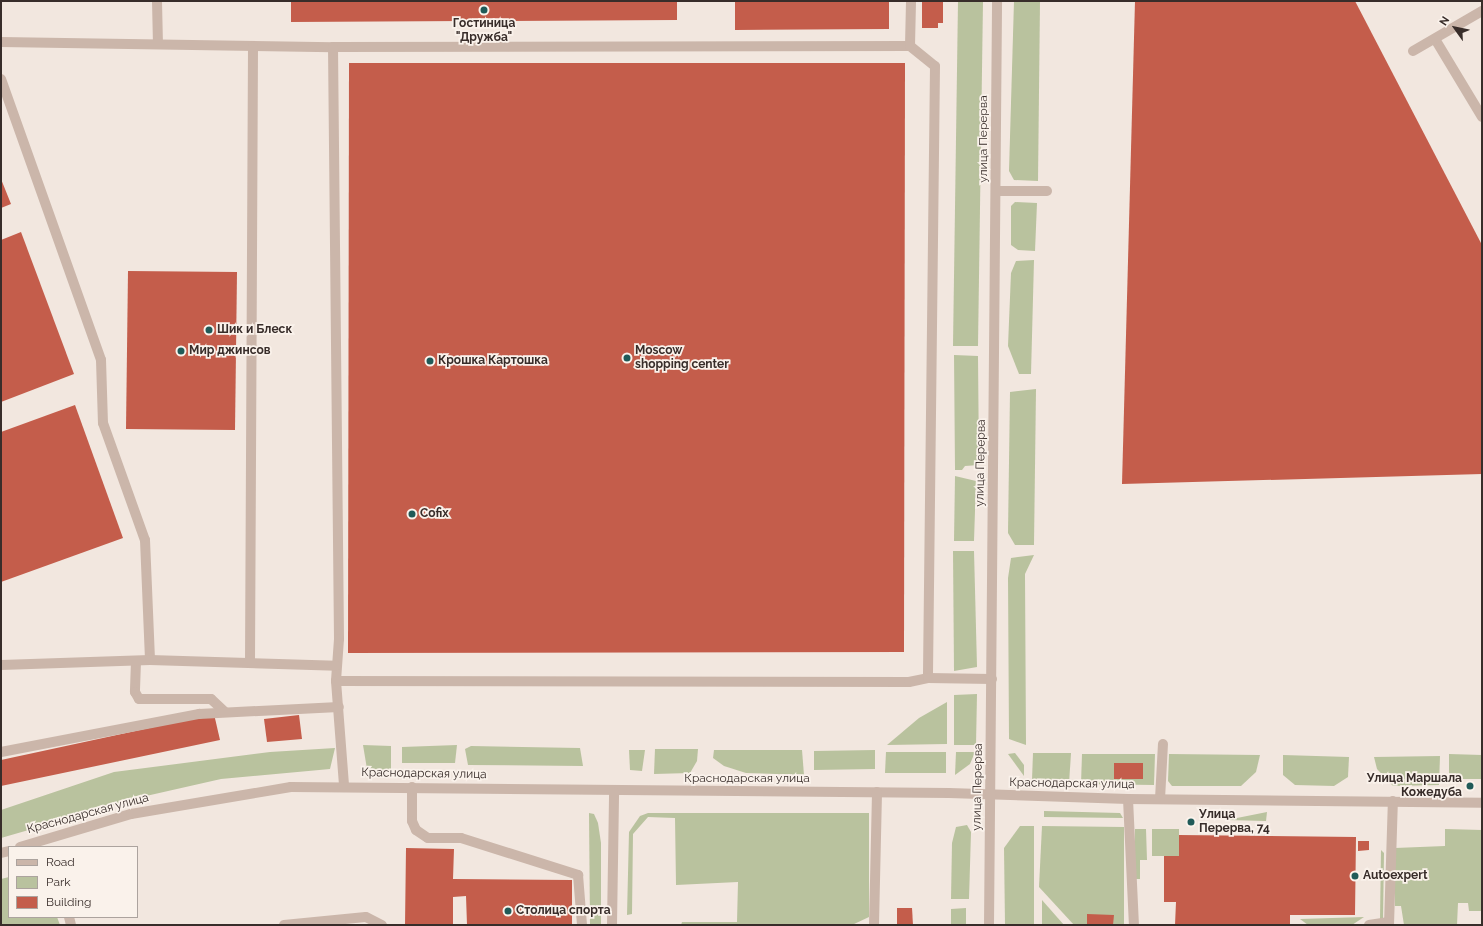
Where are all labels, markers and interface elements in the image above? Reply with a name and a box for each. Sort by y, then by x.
marker: Гостиница "Дружба" [479,5,489,15]
north arrow [1435,8,1475,48]
text: N [1437,14,1452,28]
place label: Гостиница "Дружба" [453,17,515,45]
street label: улица Перерва [977,95,991,183]
place label: Шик и Блеск [217,323,292,337]
marker: Шик и Блеск [204,325,214,335]
place label: Мир джинсов [189,344,270,358]
place label: Moscow shopping center [635,344,729,372]
marker: Мир джинсов [176,346,186,356]
marker: Moscow shopping center [622,353,632,363]
place label: Крошка Картошка [438,354,548,368]
marker: Крошка Картошка [425,356,435,366]
street label: улица Перерва [973,419,989,507]
place label: Cofix [420,507,449,521]
marker: Cofix [407,509,417,519]
street label: улица Перерва [970,743,986,831]
street label: Краснодарская улица [361,766,487,782]
street label: Краснодарская улица [684,772,810,786]
place label: Улица Маршала Кожедуба [1367,772,1462,800]
street label: Краснодарская улица [1009,776,1135,792]
marker: Улица Маршала Кожедуба [1465,781,1475,791]
street label: Краснодарская улица [25,791,151,837]
place label: Улица Перерва, 74 [1199,808,1270,836]
marker: Улица Перерва, 74 [1186,817,1196,827]
legend [8,846,138,918]
text: Road [46,855,75,869]
place label: Autoexpert [1363,869,1428,883]
marker: Autoexpert [1350,871,1360,881]
text: Park [46,875,71,889]
text: Building [46,895,92,909]
place label: Столица спорта [516,904,611,918]
marker: Столица спорта [503,906,513,916]

